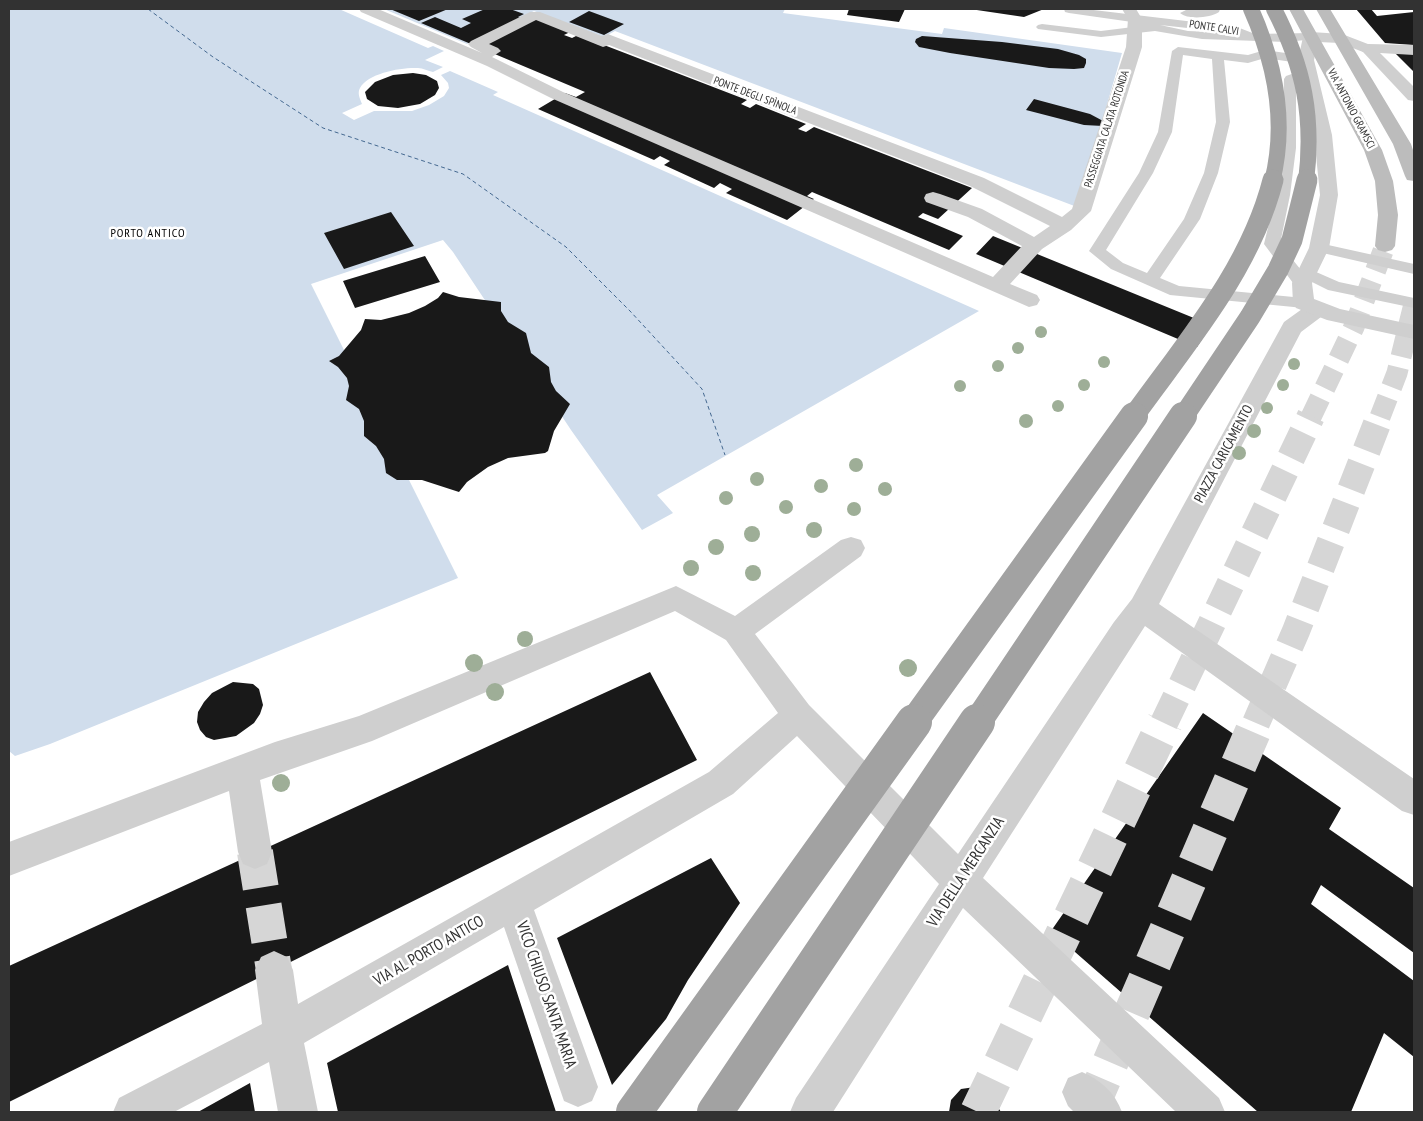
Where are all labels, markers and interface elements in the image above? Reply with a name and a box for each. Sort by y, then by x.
street label: PONTE CALVI [1188,18,1240,38]
street label: VIA ANTONIO GRAMSCI [1324,67,1378,151]
street label: PASSEGGIATA CALATA ROTONDA [1082,69,1132,189]
street label: PONTE DEGLI SPÌNOLA [711,74,799,118]
district label: PORTO ANTICO [109,227,187,241]
street label: PIAZZA CARICAMENTO [1191,402,1257,506]
street label: VIA DELLA MERCANZIA [923,813,1009,931]
street label: VIA AL PORTO ANTICO [371,912,487,990]
street label: VICO CHIUSO SANTA MARIA [512,919,580,1071]

